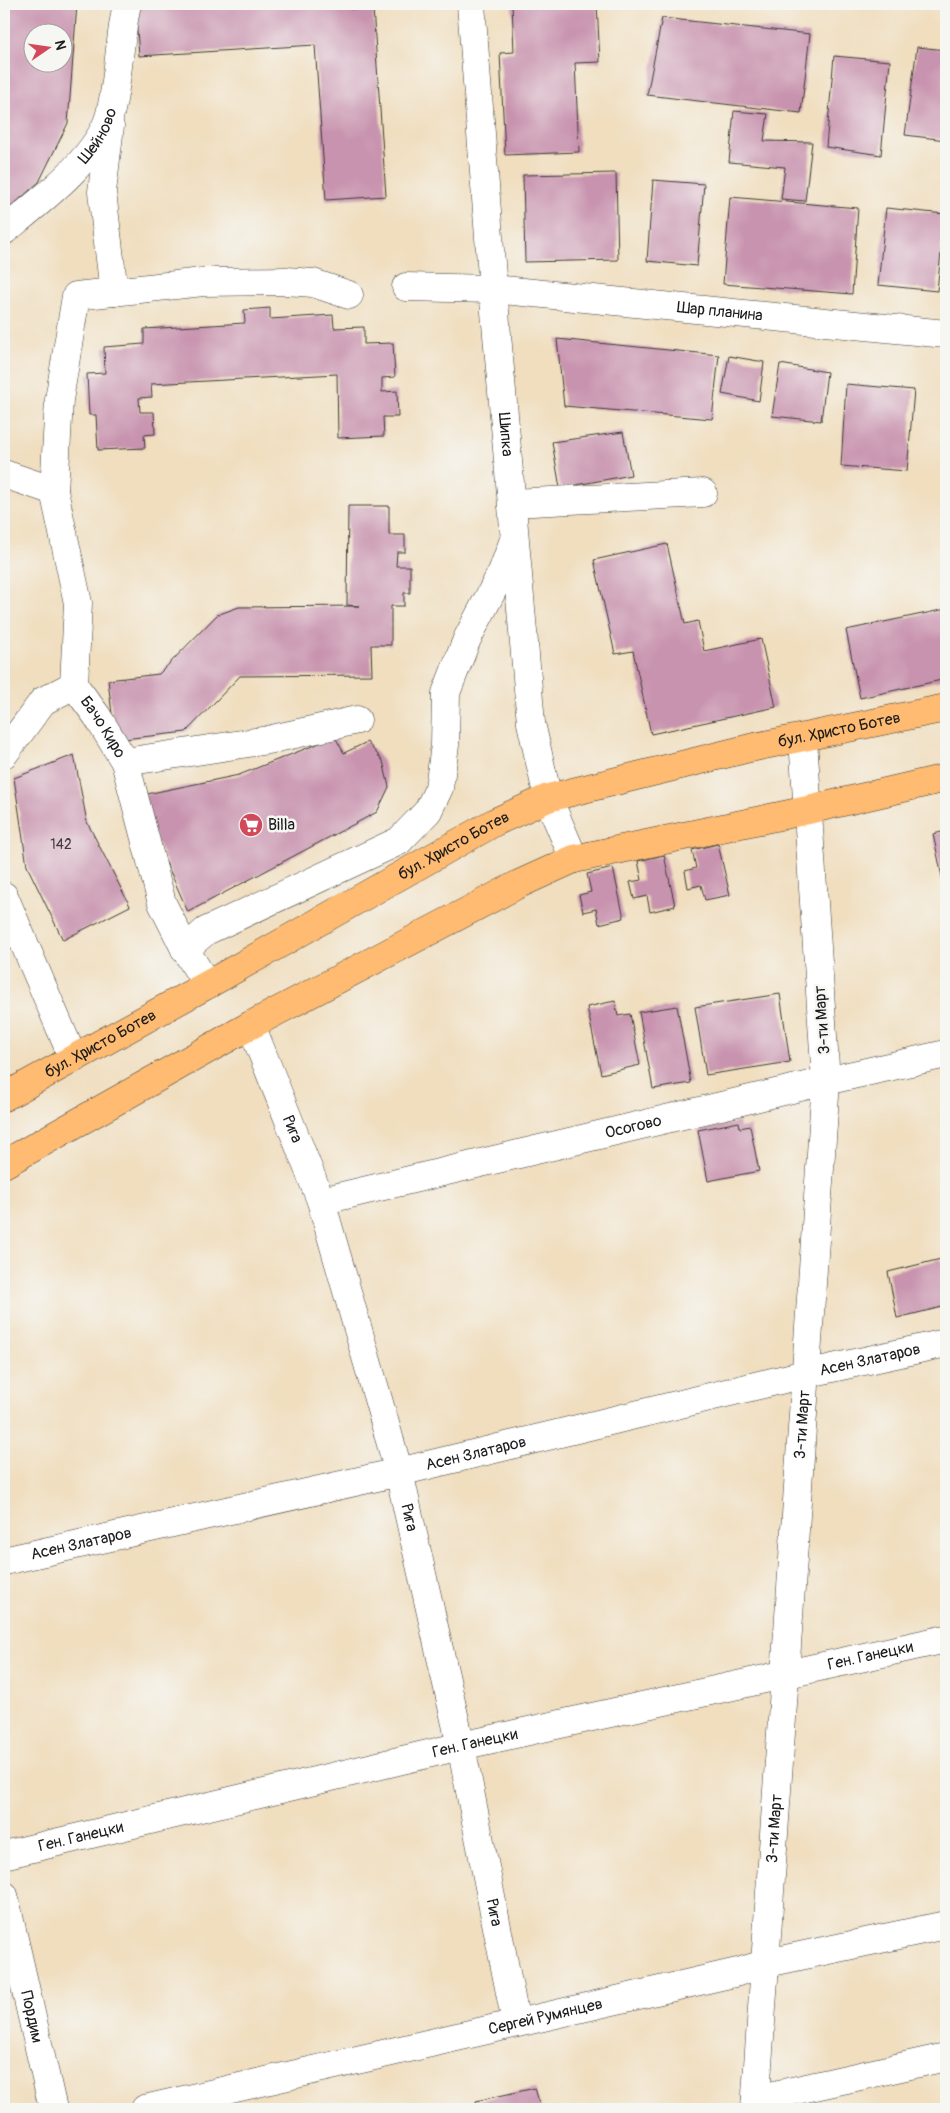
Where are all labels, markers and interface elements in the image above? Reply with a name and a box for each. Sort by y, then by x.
north arrow [22,22,72,72]
text: N [51,39,70,52]
street label: Шейново [74,106,121,168]
street label: Шар планина [676,297,764,326]
street label: Шипка [494,412,518,457]
street label: Бачо Киро [76,692,130,762]
street label: бул. Христо Ботев [776,708,902,752]
street label: бул. Христо Ботев [394,807,512,885]
supermarket icon: Billa [238,812,264,838]
place label: Billa [268,815,295,835]
house number: 142 [50,836,72,853]
street label: 3-ти Март [810,985,834,1055]
street label: бул. Христо Ботев [41,1005,160,1083]
street label: Осогово [603,1110,664,1143]
street label: Рига [278,1112,307,1146]
street label: Асен Златаров [817,1339,922,1381]
street label: 3-ти Март [790,1390,815,1460]
street label: Асен Златаров [424,1432,528,1475]
street label: Рига [396,1502,422,1533]
street label: Асен Златаров [29,1523,133,1565]
street label: Ген. Ганецки [826,1637,915,1675]
street label: Ген. Ганецки [430,1724,519,1763]
street label: 3-ти Март [762,1794,787,1864]
street label: Ген. Ганецки [36,1817,125,1856]
street label: Рига [482,1897,507,1928]
street label: Пордим [16,1989,48,2045]
street label: Сергей Румянцев [486,1994,604,2039]

